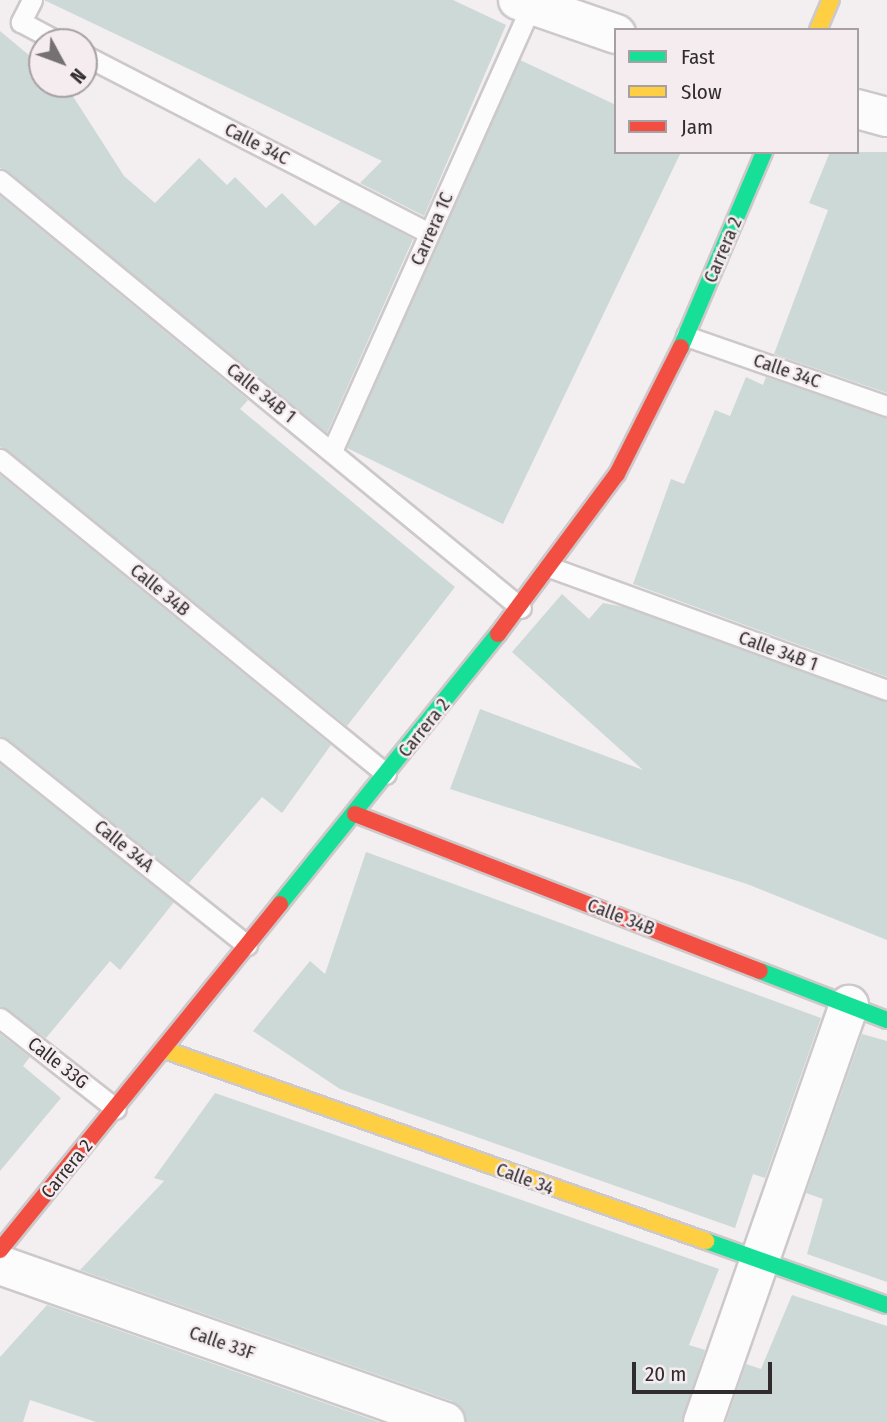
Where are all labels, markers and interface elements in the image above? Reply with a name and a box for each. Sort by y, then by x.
north arrow [28,28,98,98]
legend [614,28,859,154]
text: Fast [681,44,715,70]
text: N [65,64,90,88]
text: Slow [681,79,722,105]
text: Jam [681,114,713,140]
street label: Calle 34C [221,118,293,170]
street label: Carrera 1C [406,189,458,269]
street label: Carrera 2 [699,214,747,286]
street label: Calle 34C [750,349,824,393]
street label: Calle 34B 1 [222,358,300,428]
street label: Calle 34B [125,559,195,621]
street label: Calle 34B 1 [735,626,821,676]
street label: Carrera 2 [393,694,455,762]
street label: Calle 34A [90,815,158,877]
street label: Calle 34B [584,894,658,940]
street label: Calle 33G [23,1032,93,1094]
street label: Carrera 2 [36,1135,98,1203]
street label: Calle 34 [493,1158,557,1200]
street label: Calle 33F [186,1321,258,1365]
scale bar [635,1348,775,1392]
text: 20 m [645,1361,686,1387]

